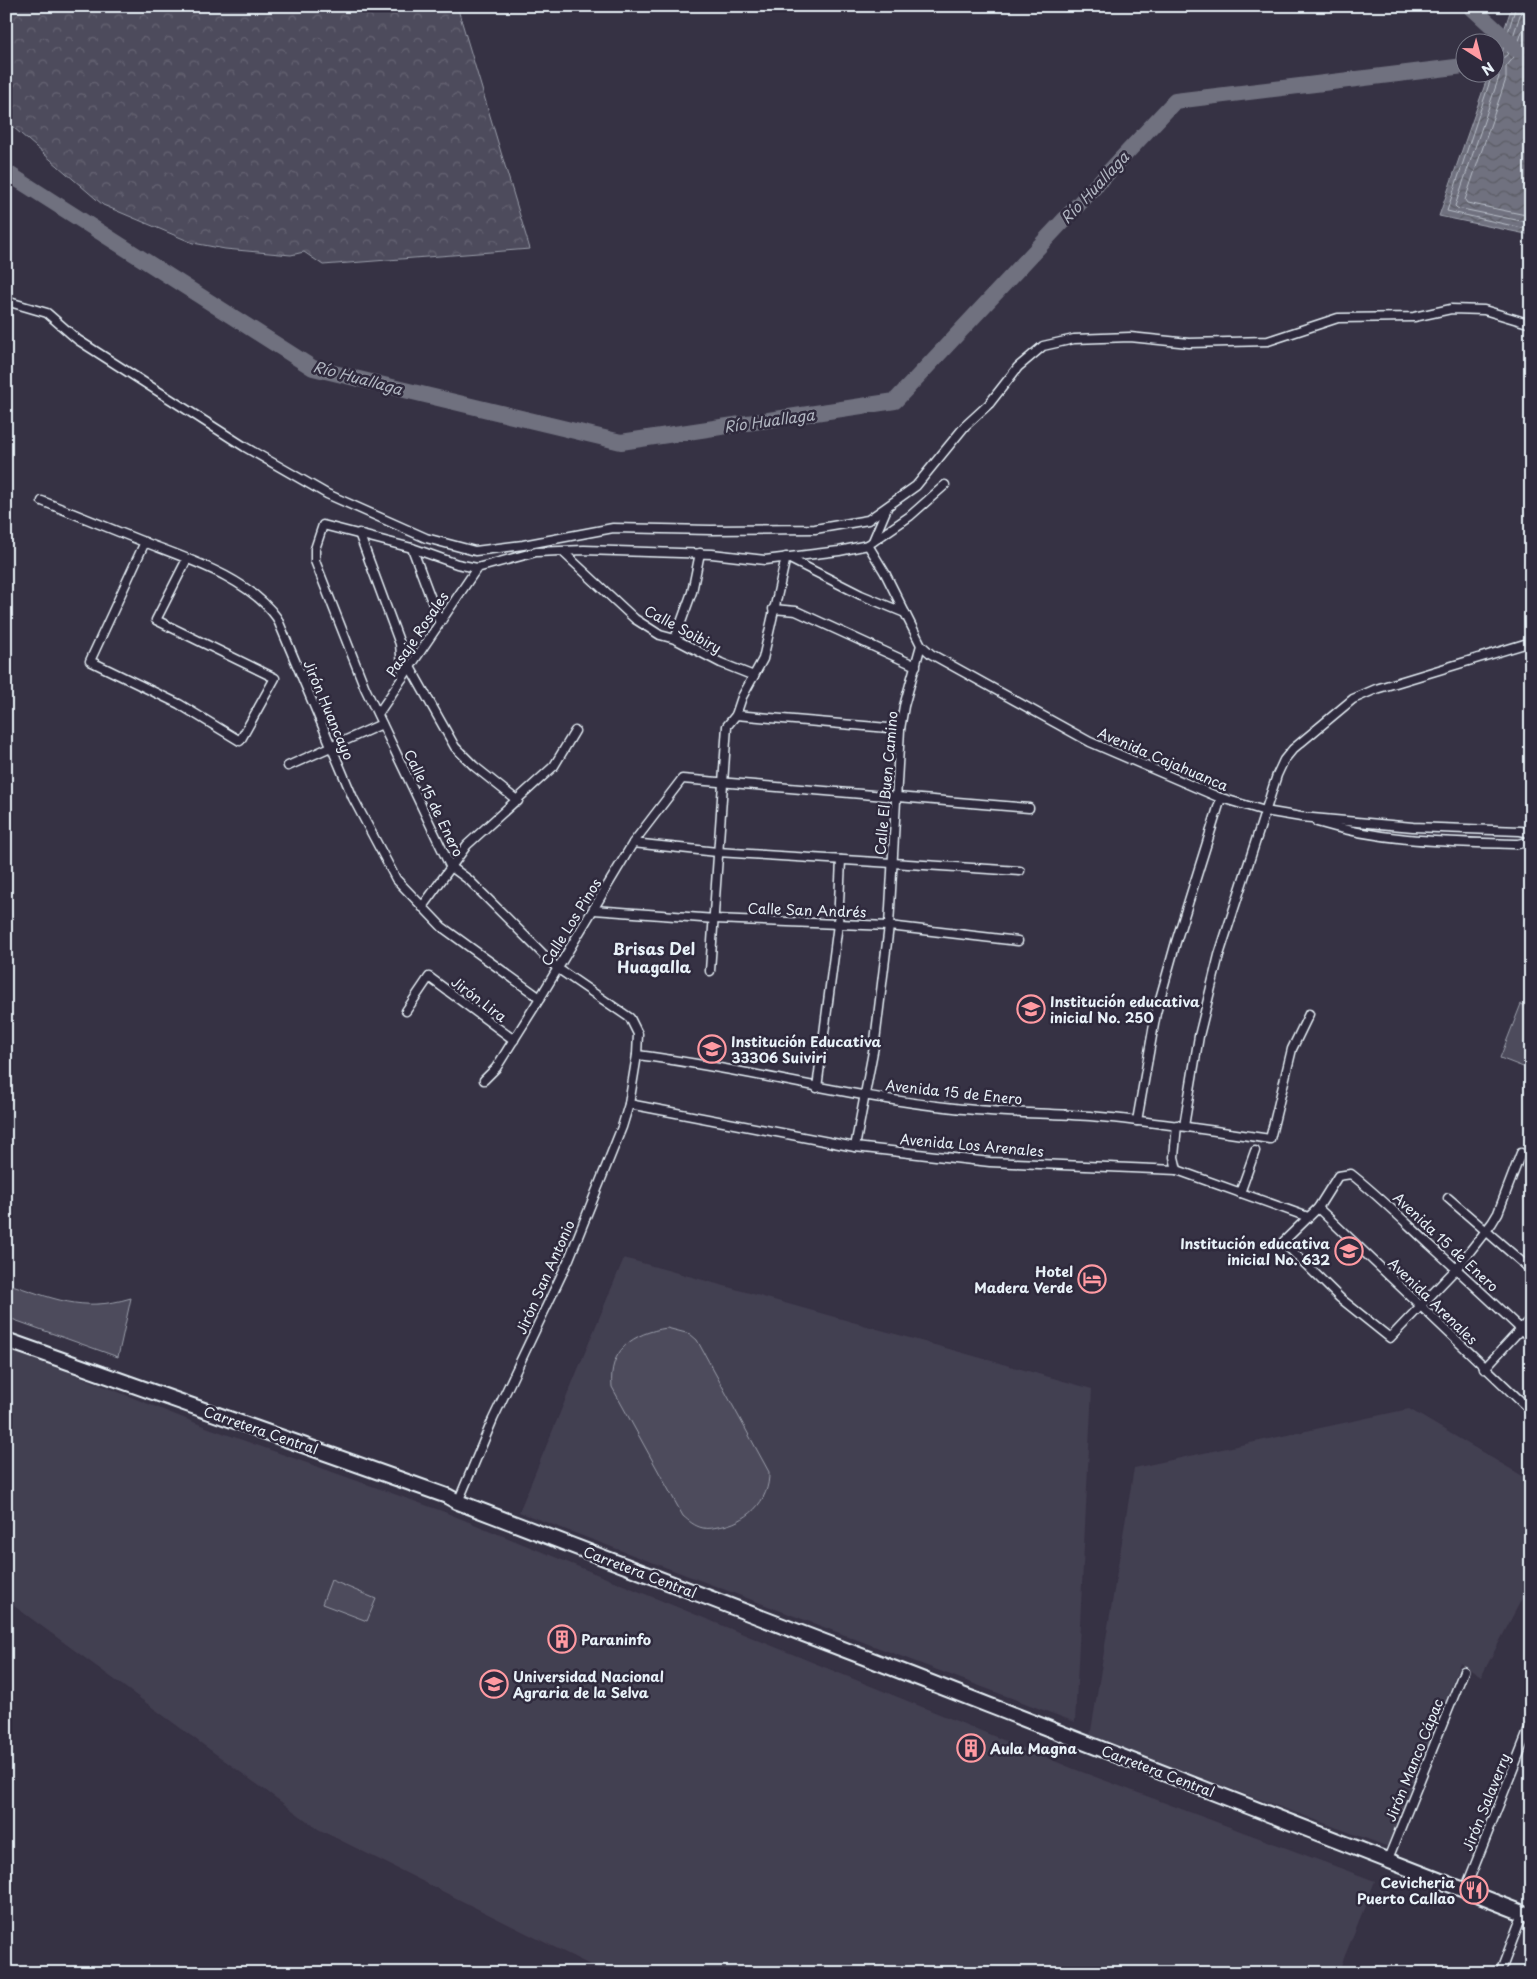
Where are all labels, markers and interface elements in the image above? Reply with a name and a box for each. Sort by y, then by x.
north arrow [1454,32,1504,82]
text: N [1477,57,1499,81]
water label: Río Huallaga [1054,145,1134,228]
water label: Río Huallaga [311,354,406,400]
water label: Río Huallaga [722,402,816,438]
street label: Pasaje Rosales [381,587,453,681]
street label: Calle Soibiry [641,600,725,658]
street label: Jirón Huancayo [298,657,360,763]
street label: Calle El Buen Camino [869,710,903,856]
street label: Avenida Cajahuanca [1095,722,1231,796]
street label: Calle 15 de Enero [399,746,469,860]
street label: Calle Los Pinos [536,874,606,970]
street label: Calle San Andrés [747,897,867,923]
district label: Brisas Del Huagalla [613,936,695,978]
street label: Jirón Lira [447,971,511,1027]
place label: Institución educativa inicial No. 250 [1050,991,1200,1028]
school or university icon: Institución educativa inicial No. 250 [1016,994,1046,1024]
place label: Institución Educativa 33306 Suiviri [731,1031,882,1068]
school or university icon: Institución Educativa 33306 Suiviri [697,1034,727,1064]
street label: Avenida 15 de Enero [885,1074,1024,1110]
street label: Avenida Los Arenales [899,1128,1045,1162]
street label: Avenida 15 de Enero [1389,1187,1504,1297]
street label: Jirón San Antonio [510,1216,580,1337]
place label: Institución educativa inicial No. 632 [1180,1233,1330,1270]
school or university icon: Institución educativa inicial No. 632 [1334,1236,1364,1266]
street label: Avenida Arenales [1384,1253,1482,1349]
place label: Hotel Madera Verde [974,1261,1073,1298]
hotel icon: Hotel Madera Verde [1077,1264,1107,1294]
street label: Carretera Central [201,1401,321,1459]
street label: Carretera Central [580,1541,700,1603]
building icon: Paraninfo [547,1624,577,1654]
place label: Paraninfo [581,1629,651,1650]
place label: Universidad Nacional Agraria de la Selva [513,1666,664,1703]
school or university icon: Universidad Nacional Agraria de la Selva [479,1669,509,1699]
street label: Jirón Manco Cápac [1380,1695,1448,1825]
building icon: Aula Magna [956,1733,986,1763]
place label: Aula Magna [989,1738,1077,1759]
street label: Carretera Central [1098,1740,1218,1802]
street label: Jirón Salaverry [1457,1750,1515,1854]
place label: Cevicheria Puerto Callao [1357,1872,1455,1909]
restaurant icon: Cevicheria Puerto Callao [1459,1875,1489,1905]

